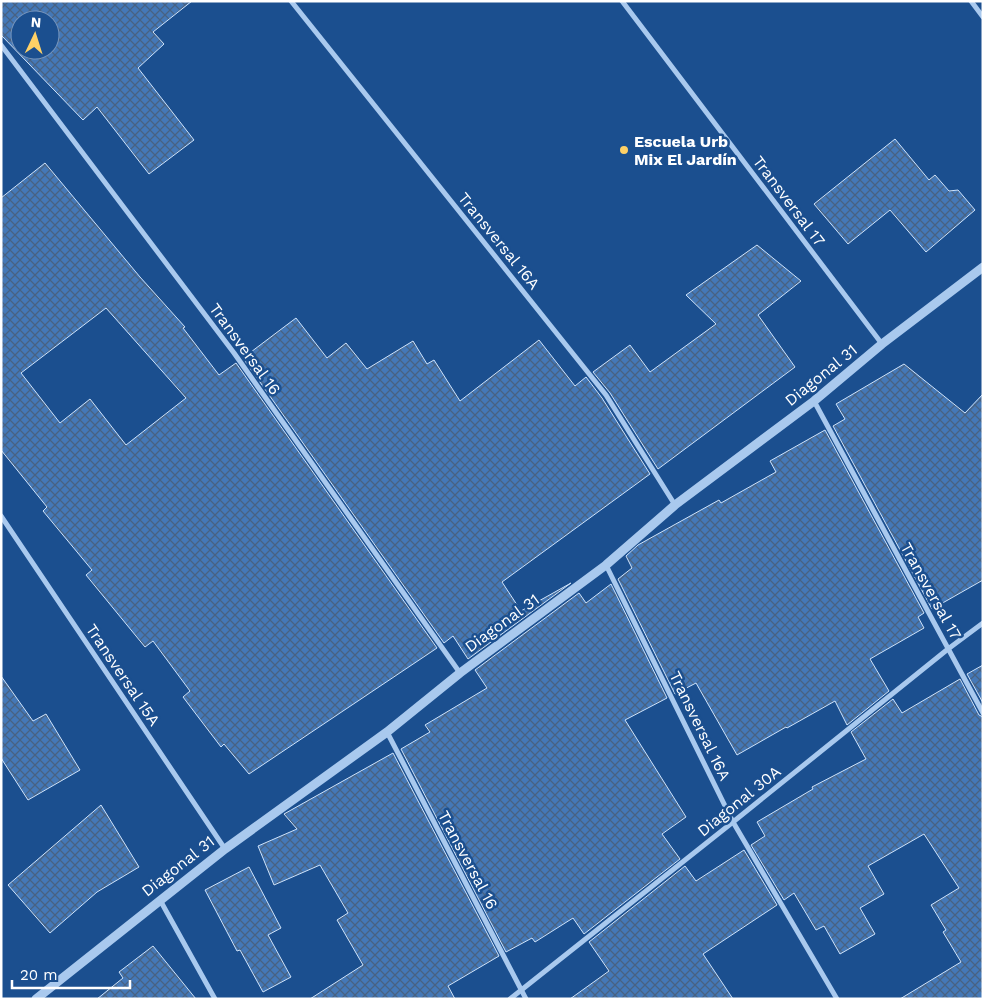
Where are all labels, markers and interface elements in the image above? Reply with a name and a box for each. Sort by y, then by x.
north arrow [10,10,60,60]
text: N [30,14,42,30]
place label: Escuela Urb Mix El Jardín [634,132,737,169]
marker: Escuela Urb Mix El Jardín [618,144,630,156]
street label: Transversal 17 [749,152,829,250]
street label: Transversal 16A [454,189,544,294]
street label: Transversal 16 [205,299,285,399]
street label: Diagonal 31 [781,340,861,410]
street label: Transversal 17 [897,539,965,643]
street label: Diagonal 31 [461,590,543,656]
street label: Transversal 15A [82,620,164,730]
street label: Transversal 16A [665,668,735,784]
street label: Diagonal 30A [694,761,785,840]
street label: Transversal 16 [434,808,502,912]
street label: Diagonal 31 [138,832,218,900]
scale bar [12,958,130,990]
text: 20 m [20,966,58,984]

